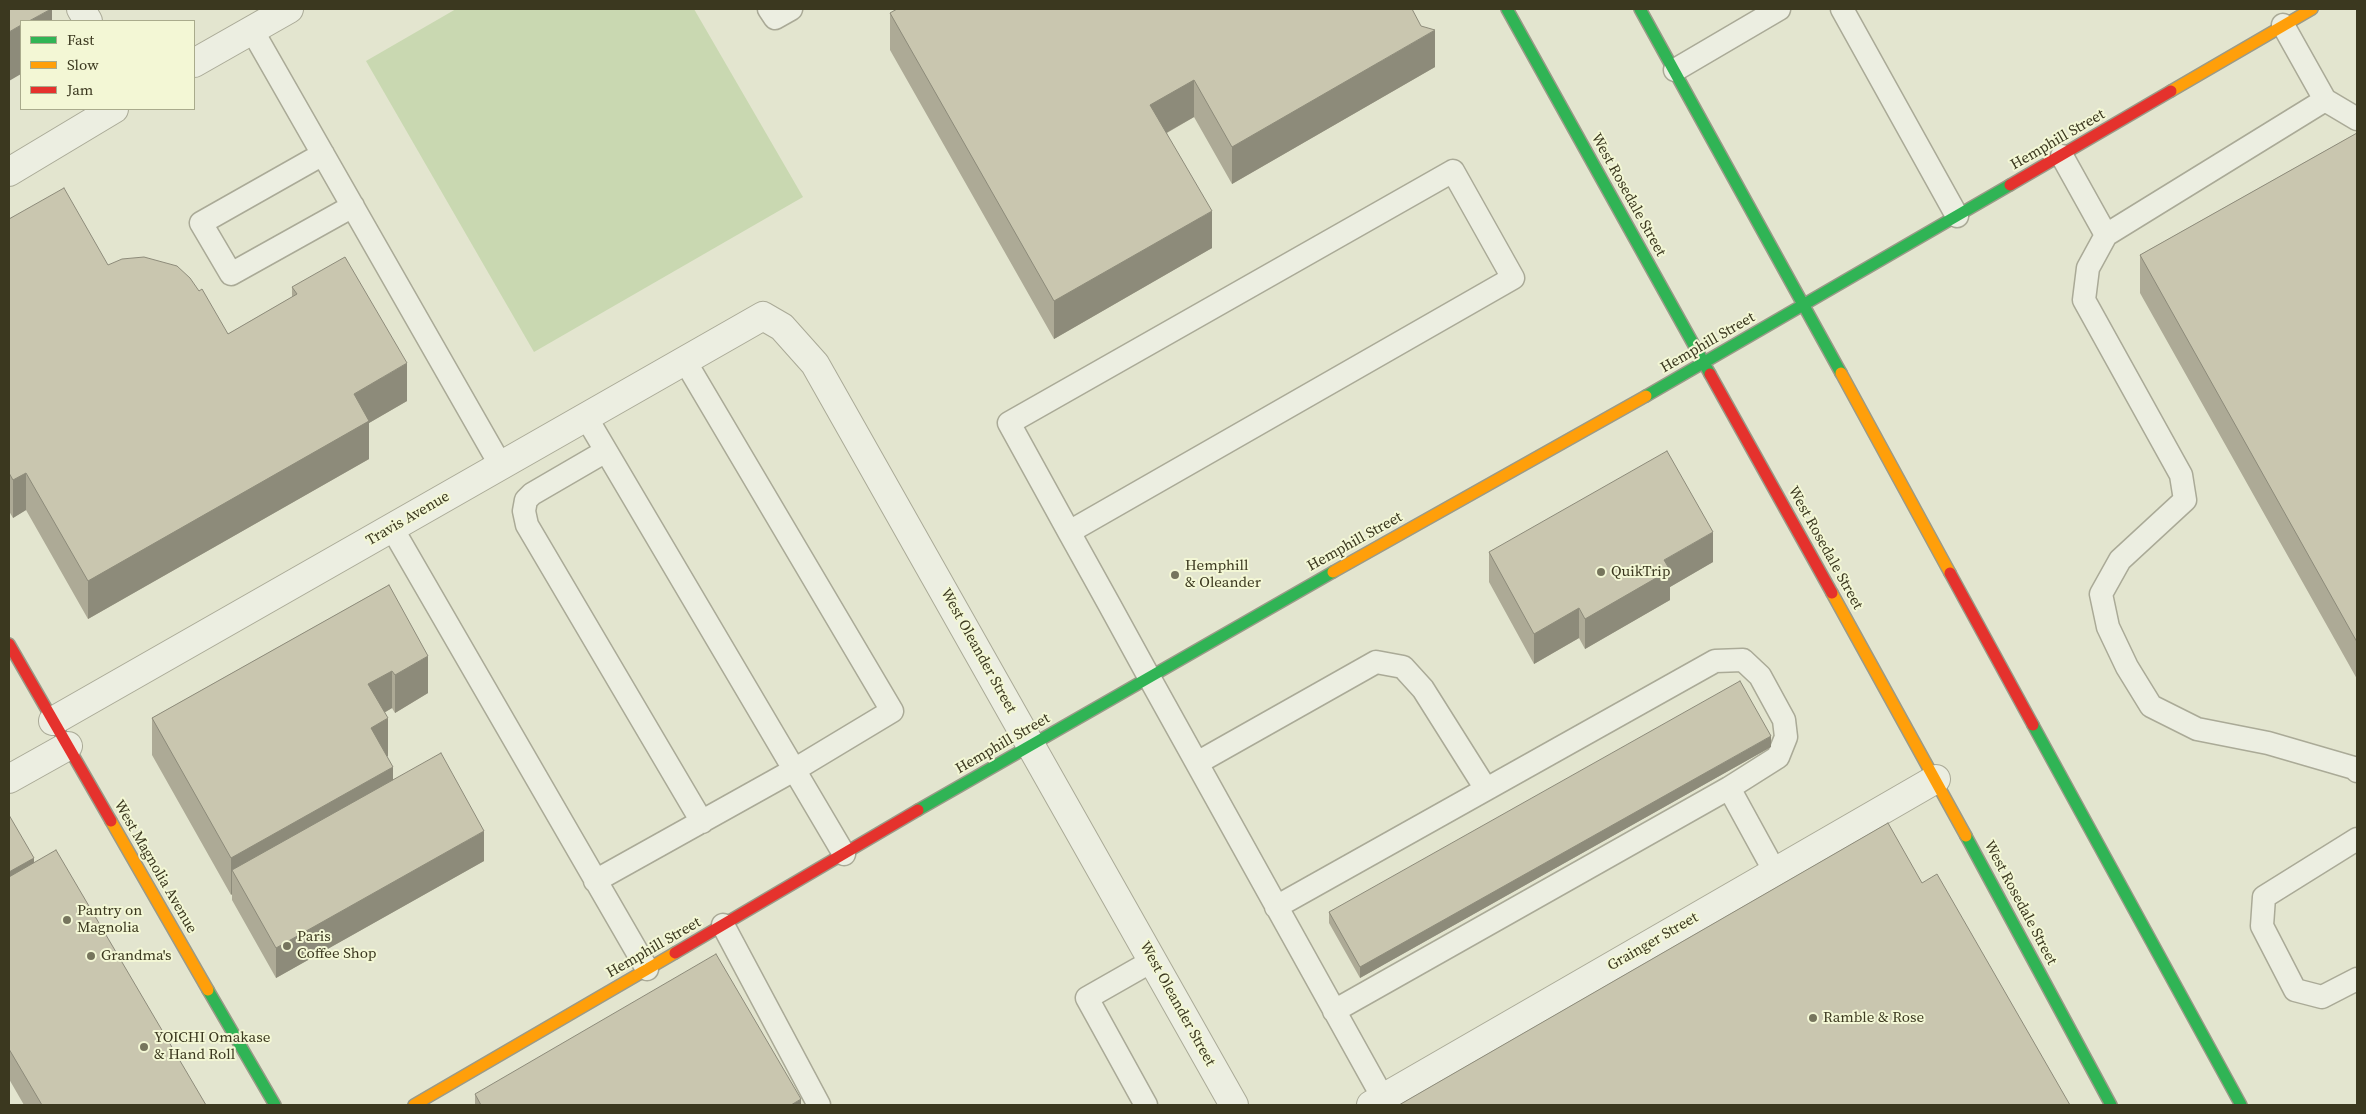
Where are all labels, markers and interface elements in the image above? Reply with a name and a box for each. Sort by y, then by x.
legend [20,20,195,110]
text: Fast [67,29,94,50]
text: Slow [67,54,99,75]
text: Jam [67,79,93,100]
street label: Hemphill Street [2008,106,2108,174]
street label: West Rosedale Street [1587,130,1669,260]
street label: Hemphill Street [1658,309,1758,377]
street label: West Rosedale Street [1784,483,1866,613]
street label: Travis Avenue [363,488,453,550]
street label: Hemphill Street [1304,508,1406,576]
place label: Hemphill & Oleander [1185,557,1261,592]
place label: QuikTrip [1611,563,1670,581]
marker: QuikTrip [1595,566,1607,578]
marker: Hemphill & Oleander [1169,569,1181,581]
street label: West Oleander Street [936,585,1020,717]
street label: Hemphill Street [953,710,1053,778]
street label: West Magnolia Avenue [109,797,201,937]
street label: West Rosedale Street [1980,838,2060,968]
place label: Pantry on Magnolia [77,902,142,937]
street label: Grainger Street [1605,909,1701,975]
marker: Pantry on Magnolia [61,914,73,926]
street label: Hemphill Street [604,914,704,982]
place label: Paris Coffee Shop [297,928,377,963]
street label: West Oleander Street [1135,938,1219,1070]
marker: Paris Coffee Shop [281,940,293,952]
place label: Grandma's [101,947,172,965]
marker: Grandma's [85,950,97,962]
place label: Ramble & Rose [1823,1009,1924,1027]
marker: Ramble & Rose [1807,1012,1819,1024]
place label: YOICHI Omakase & Hand Roll [154,1029,270,1064]
marker: YOICHI Omakase & Hand Roll [138,1041,150,1053]

